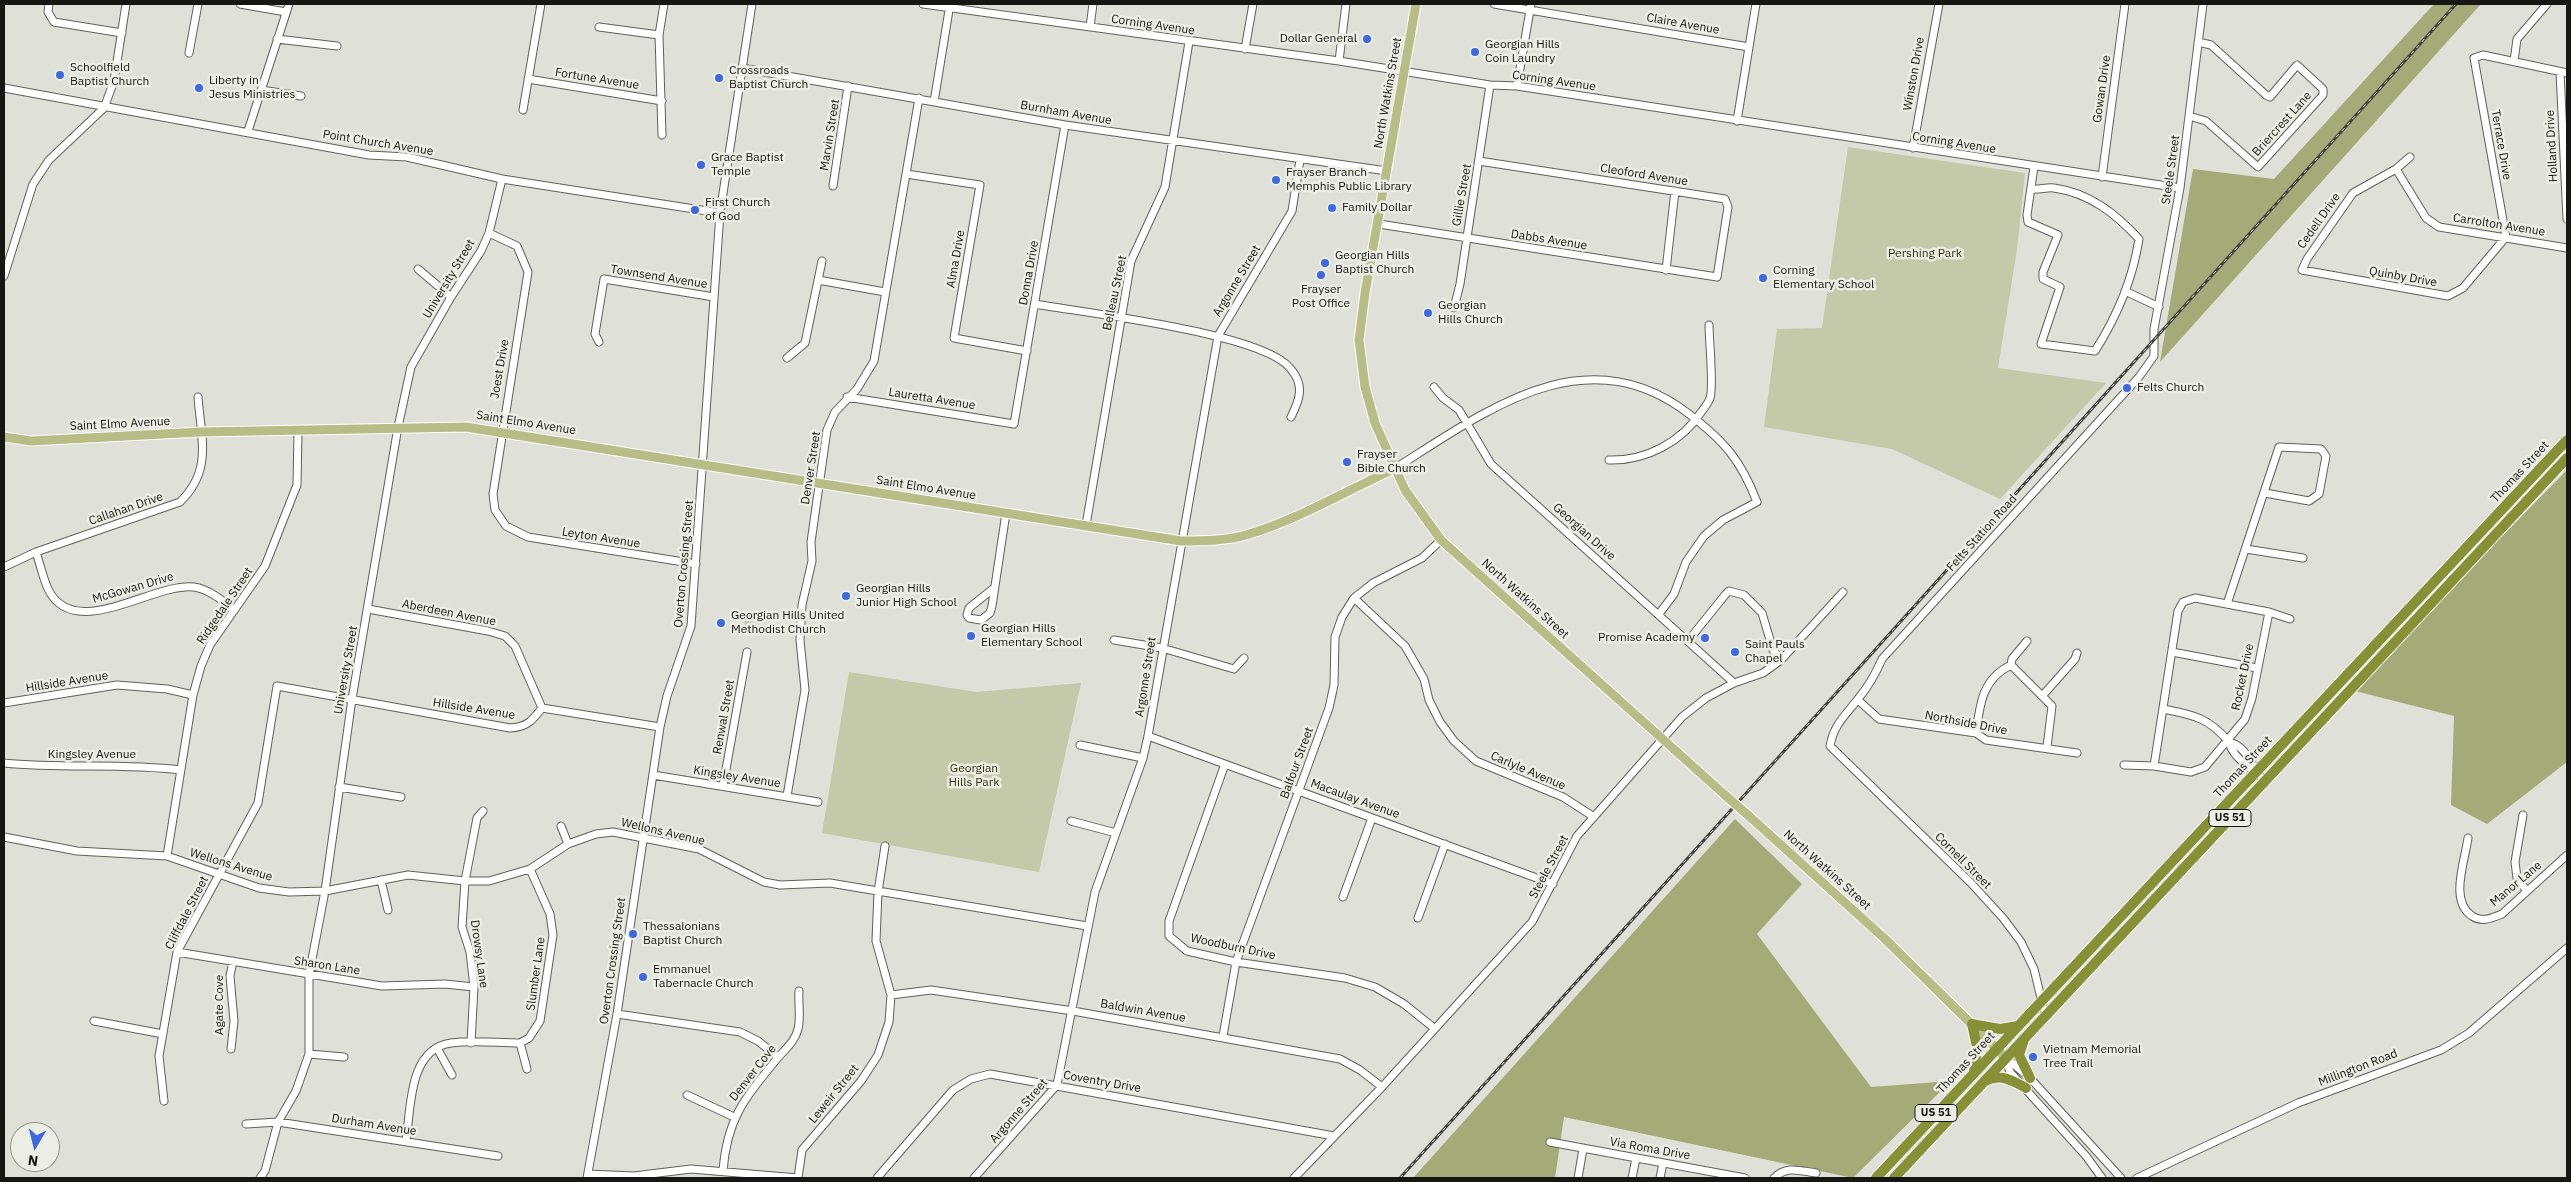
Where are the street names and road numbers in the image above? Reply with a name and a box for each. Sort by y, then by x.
street label: Claire Avenue [1645,10,1721,38]
street label: Corning Avenue [1110,12,1196,38]
street label: North Watkins Street [1371,36,1405,150]
street label: Winston Drive [1900,36,1928,112]
street label: Gowan Drive [2090,54,2114,124]
street label: Fortune Avenue [554,65,640,93]
street label: Corning Avenue [1511,68,1597,94]
street label: Briercrest Lane [2249,89,2315,159]
street label: Marvin Street [817,98,843,172]
street label: Burnham Avenue [1019,98,1113,128]
street label: Terrace Drive [2488,109,2514,181]
street label: Holland Drive [2543,109,2561,183]
street label: Point Church Avenue [322,127,434,159]
street label: Corning Avenue [1911,129,1997,157]
street label: Steele Street [2159,134,2183,206]
street label: Cleoford Avenue [1599,161,1689,189]
street label: Gillie Street [1449,163,1475,227]
street label: Cedell Drive [2295,190,2343,252]
street label: Carrolton Avenue [2452,211,2546,239]
street label: Dabbs Avenue [1510,227,1588,253]
street label: Alma Drive [944,229,968,289]
street label: University Street [420,237,478,321]
street label: Donna Drive [1016,239,1042,307]
street label: Argonne Street [1210,243,1264,319]
street label: Belleau Street [1100,254,1130,332]
street label: Townsend Avenue [610,262,708,292]
street label: Quinby Drive [2368,264,2438,290]
street label: Joest Drive [488,338,512,400]
street label: Lauretta Avenue [888,385,976,413]
street label: Saint Elmo Avenue [475,408,577,438]
street label: Saint Elmo Avenue [69,414,171,434]
street label: Denver Street [798,430,824,506]
street label: Thomas Street [2488,438,2552,506]
street label: Saint Elmo Avenue [875,473,977,503]
street label: Callahan Drive [87,490,165,528]
street label: Felts Station Road [1944,492,2020,574]
street label: Overton Crossing Street [671,500,697,628]
street label: Georgian Drive [1550,500,1618,564]
street label: Leyton Avenue [561,525,641,551]
street label: North Watkins Street [1478,556,1572,642]
street label: Ridgedale Street [194,565,256,647]
street label: McGowan Drive [91,570,175,606]
street label: Aberdeen Avenue [401,597,497,629]
street label: University Street [331,625,361,715]
street label: Argonne Street [1133,636,1159,718]
street label: Rocket Drive [2229,642,2257,712]
street label: Hillside Avenue [25,668,109,696]
street label: Renwal Street [710,679,738,755]
street label: Hillside Avenue [432,695,516,723]
street label: Northside Drive [1924,708,2008,738]
street label: Balfour Street [1277,725,1317,801]
street label: Thomas Street [2211,733,2275,801]
street label: Kingsley Avenue [48,748,136,762]
street label: Carlyle Avenue [1488,749,1568,793]
street label: Kingsley Avenue [692,763,782,791]
street label: Macaulay Avenue [1308,776,1402,822]
road number: US 51 [2209,810,2251,826]
street label: Wellons Avenue [620,815,706,849]
street label: North Watkins Street [1780,827,1874,913]
street label: Cornell Street [1932,830,1994,892]
street label: Steele Street [1526,833,1572,901]
street label: Wellons Avenue [188,846,274,884]
street label: Manor Lane [2487,858,2545,910]
street label: Cliffdale Street [162,874,212,952]
street label: Overton Crossing Street [597,897,629,1025]
street label: Drowsy Lane [467,919,491,989]
street label: Woodburn Drive [1189,931,1277,963]
street label: Slumber Lane [524,936,548,1012]
street label: Sharon Lane [293,954,361,978]
street label: Agate Cove [213,975,227,1035]
street label: Baldwin Avenue [1099,996,1187,1026]
street label: Thomas Street [1934,1029,1998,1097]
street label: Denver Cove [727,1042,779,1104]
street label: Millington Road [2316,1046,2400,1090]
street label: Leweir Street [806,1062,862,1126]
street label: Coventry Drive [1062,1068,1142,1096]
street label: Argonne Street [987,1076,1051,1146]
road number: US 51 [1915,1104,1957,1122]
street label: Durham Avenue [330,1111,418,1139]
street label: Via Roma Drive [1609,1135,1691,1163]

